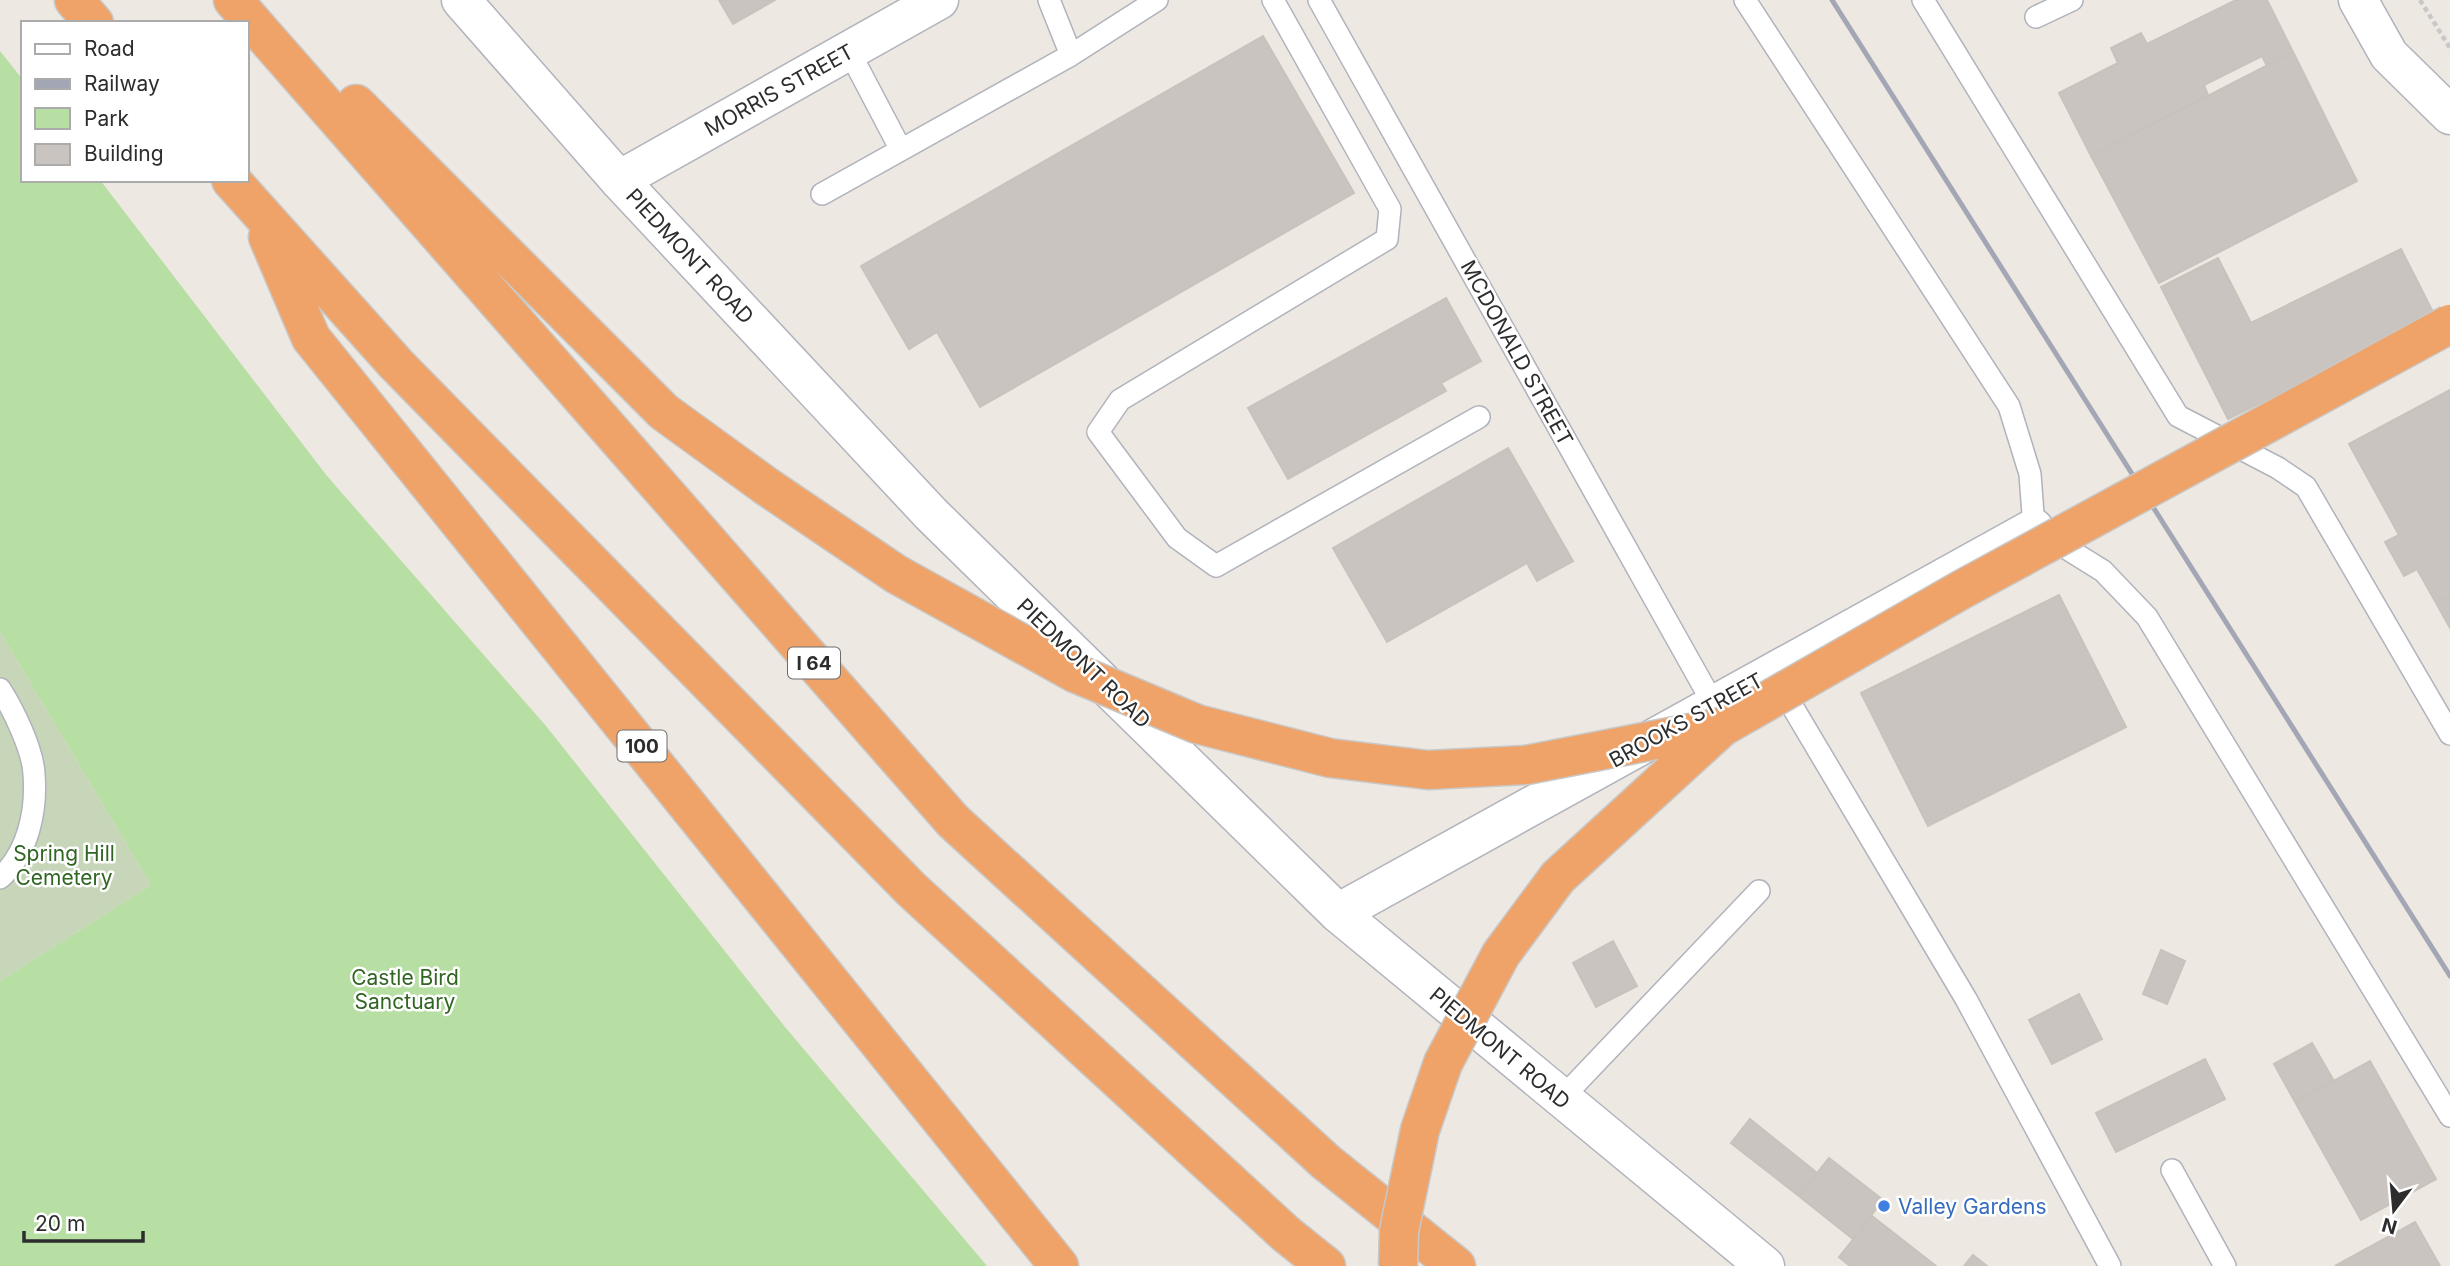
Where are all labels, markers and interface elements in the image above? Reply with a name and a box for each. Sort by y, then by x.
legend [21,21,248,182]
text: Road [84,36,135,61]
street label: MORRIS STREET [700,39,858,141]
text: Railway [84,71,160,96]
text: Park [84,106,129,131]
text: Building [84,141,164,166]
street label: PIEDMONT ROAD [621,183,759,329]
street label: MCDONALD STREET [1456,256,1578,450]
street label: PIEDMONT ROAD [1012,593,1156,733]
road number: I 64 [788,648,840,678]
street label: BROOKS STREET [1605,667,1767,773]
road number: 100 [618,730,666,762]
park label: Spring Hill Cemetery [13,841,115,890]
park label: Castle Bird Sanctuary [351,965,459,1014]
street label: PIEDMONT ROAD [1425,982,1575,1114]
north arrow [2359,1175,2429,1245]
place label: Valley Gardens [1898,1194,2047,1219]
marker: Valley Gardens [1876,1198,1892,1214]
scale bar [24,1200,144,1244]
text: 20 m [35,1211,85,1236]
text: N [2379,1213,2400,1239]

